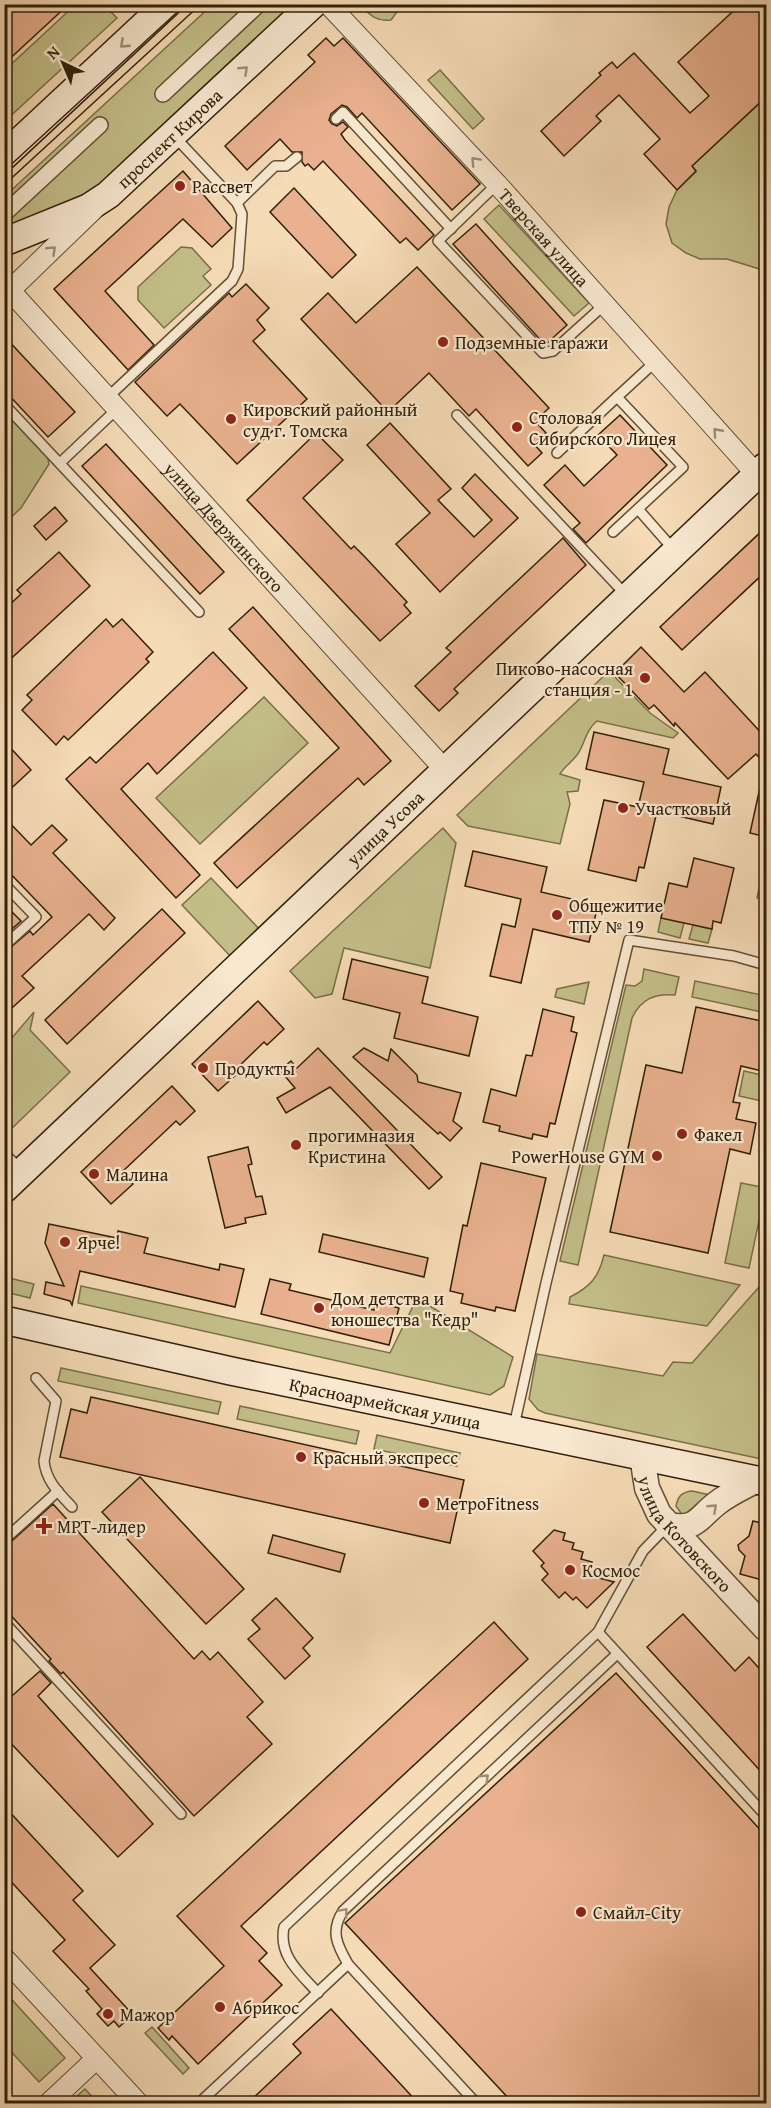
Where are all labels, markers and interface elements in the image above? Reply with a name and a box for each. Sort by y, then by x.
north arrow [33,33,93,93]
one-way arrow [120,37,131,48]
text: N [40,40,65,65]
one-way arrow [236,66,247,77]
street label: проспект Кирова [110,82,228,194]
one-way arrow [472,158,483,169]
place label: Рассвет [192,173,252,200]
marker: Рассвет [173,179,187,193]
street label: Тверская улица [493,182,596,293]
one-way arrow [46,246,56,257]
place label: Подземные гаражи [455,329,609,356]
marker: Подземные гаражи [436,335,450,349]
place label: Кировский районный суд г. Томска [243,396,418,444]
place label: Столовая Сибирского Лицея [529,404,676,452]
marker: Кировский районный суд г. Томска [224,412,238,426]
marker: Столовая Сибирского Лицея [510,420,524,434]
one-way arrow [713,428,724,439]
street label: улица Дзержинского [157,455,291,598]
place label: Пиково-насосная станция - 1 [496,655,633,703]
marker: Пиково-насосная станция - 1 [638,671,652,685]
street label: улица Усова [339,784,430,872]
place label: Участковый [635,795,732,822]
marker: Участковый [616,801,630,815]
place label: Общежитие ТПУ № 19 [569,892,663,940]
marker: Общежитие ТПУ № 19 [550,908,564,922]
place label: Продукты [215,1055,296,1082]
marker: Продукты [196,1061,210,1075]
place label: Факел [694,1121,742,1148]
place label: прогимназия Кристина [308,1122,415,1170]
marker: Факел [675,1127,689,1141]
marker: прогимназия Кристина [289,1138,303,1152]
place label: PowerHouse GYM [512,1143,645,1170]
marker: PowerHouse GYM [650,1149,664,1163]
place label: Малина [106,1161,169,1188]
marker: Малина [87,1167,101,1181]
place label: Ярче! [76,1229,120,1256]
marker: Ярче! [58,1235,72,1249]
place label: Дом детства и юношества "Кедр" [330,1285,479,1333]
marker: Дом детства и юношества "Кедр" [312,1301,326,1315]
street label: Красноармейская улица [287,1370,484,1436]
place label: Красный экспресс [313,1444,458,1471]
marker: Красный экспресс [294,1450,308,1464]
street label: улица Котовского [632,1473,739,1598]
place label: МетроFitness [436,1490,539,1517]
marker: МетроFitness [417,1496,431,1510]
one-way arrow [707,1504,717,1515]
place label: МРТ-лидер [57,1513,146,1540]
marker: МРТ-лидер [35,1517,53,1535]
place label: Космос [582,1557,640,1584]
marker: Космос [563,1563,577,1577]
one-way arrow [478,1774,489,1785]
place label: Смайл-City [593,1899,681,1926]
marker: Смайл-City [574,1905,588,1919]
one-way arrow [336,1908,347,1919]
place label: Абрикос [232,1994,299,2021]
marker: Абрикос [213,2000,227,2014]
place label: Мажор [120,2001,175,2028]
marker: Мажор [101,2007,115,2021]

